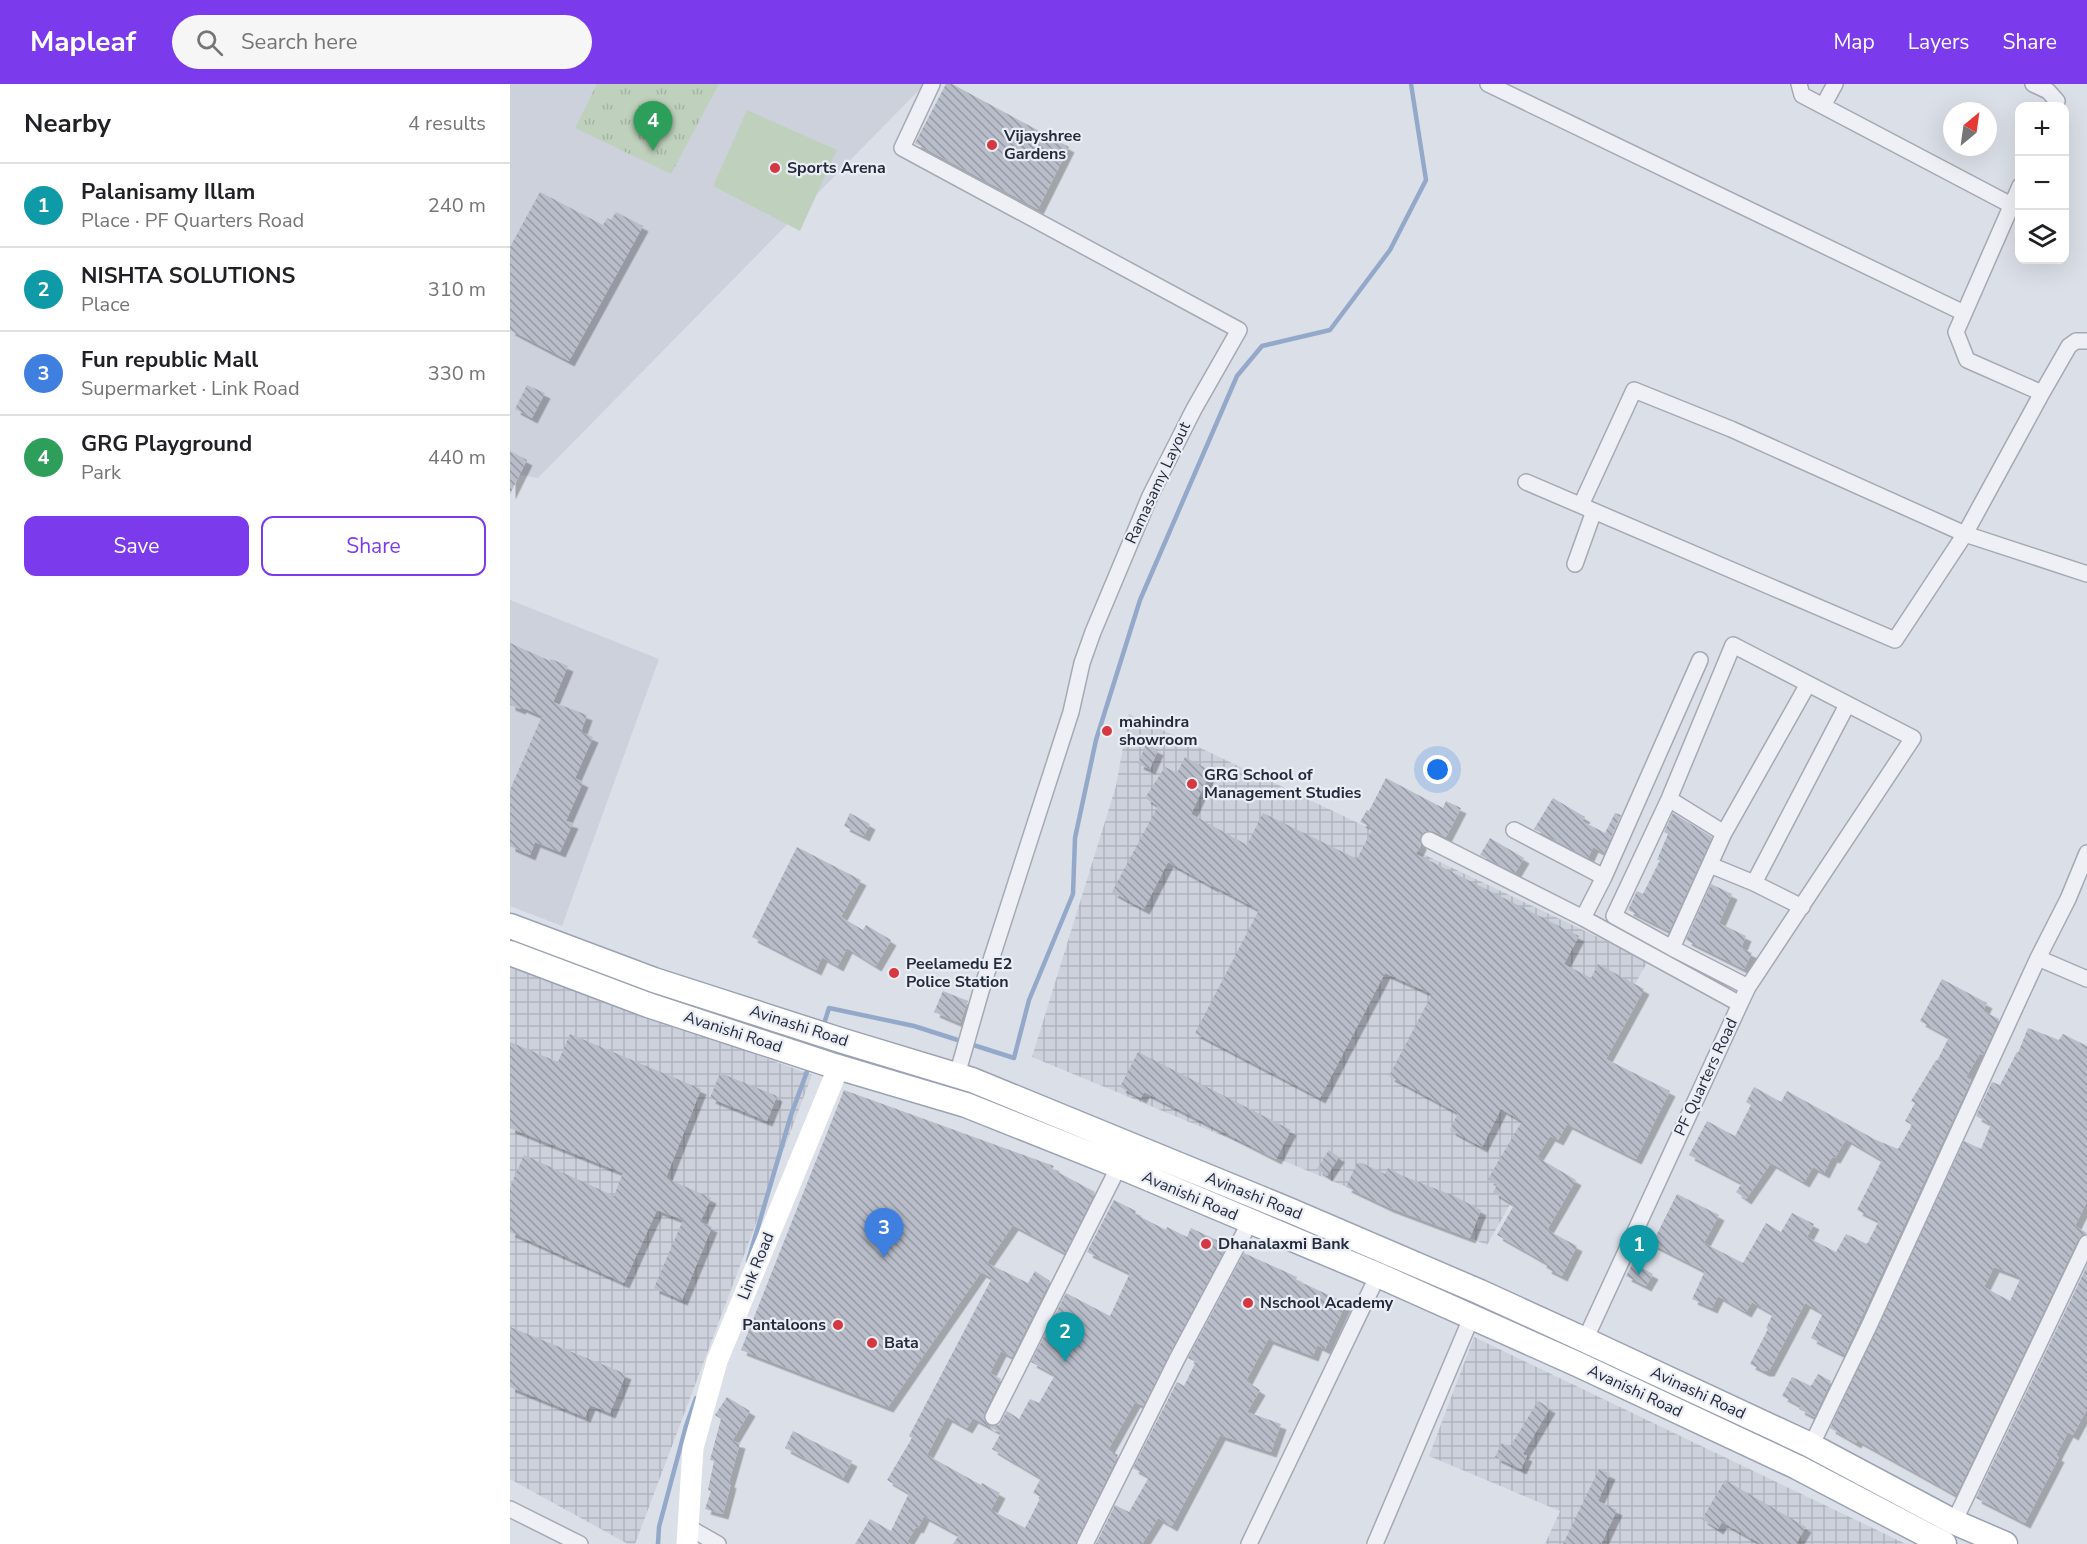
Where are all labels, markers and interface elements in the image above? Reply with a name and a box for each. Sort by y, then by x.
search box [172,15,592,69]
text: Mapleaf [30,23,136,61]
icon: search [193,26,226,59]
text: Search here [241,27,358,57]
text: Map [1833,28,1875,56]
text: Layers [1908,28,1969,56]
text: Share [2002,28,2057,56]
pin: 4 [634,101,672,151]
north arrow [1943,102,1997,156]
map controls [2015,102,2069,264]
button: + [2015,102,2069,156]
text: Nearby [24,106,111,141]
text: 4 results [408,110,486,137]
place label: Vijayshree Gardens [1003,125,1082,165]
marker: Vijayshree Gardens [985,138,999,152]
button: − [2015,156,2069,210]
place label: Sports Arena [787,157,886,179]
marker: Sports Arena [768,161,782,175]
text: Palanisamy Illam [81,177,255,207]
text: 1 [38,192,50,219]
text: 240 m [428,192,486,219]
text: Place · PF Quarters Road [81,207,304,234]
button: layers [2015,210,2069,264]
text: NISHTA SOLUTIONS [81,261,295,291]
text: 2 [38,276,50,303]
text: 310 m [428,276,486,303]
text: Place [81,291,130,318]
text: Fun republic Mall [81,345,258,375]
text: 3 [38,360,50,387]
text: 330 m [428,360,486,387]
text: Supermarket · Link Road [81,375,300,402]
street label: Ramasamy Layout [1120,418,1196,548]
text: GRG Playground [81,429,252,459]
text: 4 [38,444,50,471]
text: 440 m [428,444,486,471]
text: Park [81,459,121,486]
button: Save [24,516,249,576]
button: Share [261,516,486,576]
place label: mahindra showroom [1119,711,1197,751]
marker: mahindra showroom [1100,724,1114,738]
your location [1423,755,1452,784]
place label: GRG School of Management Studies [1204,764,1361,804]
marker: GRG School of Management Studies [1185,777,1199,791]
place label: Peelamedu E2 Police Station [906,953,1012,993]
marker: Peelamedu E2 Police Station [887,966,901,980]
street label: Avinashi Road [747,1000,851,1052]
street label: Avanishi Road [681,1006,785,1058]
street label: PF Quarters Road [1669,1015,1743,1139]
street label: Avanishi Road [1139,1166,1241,1226]
street label: Avinashi Road [1202,1167,1306,1225]
pin: 3 [864,1208,904,1258]
pin: 1 [1620,1226,1658,1275]
street label: Link Road [733,1229,779,1303]
place label: Dhanalaxmi Bank [1218,1233,1350,1255]
marker: Dhanalaxmi Bank [1199,1237,1213,1251]
place label: Nschool Academy [1260,1292,1394,1314]
marker: Nschool Academy [1241,1296,1255,1310]
pin: 2 [1046,1312,1084,1362]
place label: Pantaloons [742,1314,826,1336]
marker: Pantaloons [831,1318,845,1332]
place label: Bata [884,1332,919,1354]
marker: Bata [865,1336,879,1350]
street label: Avanishi Road [1584,1359,1686,1423]
street label: Avinashi Road [1647,1361,1749,1425]

